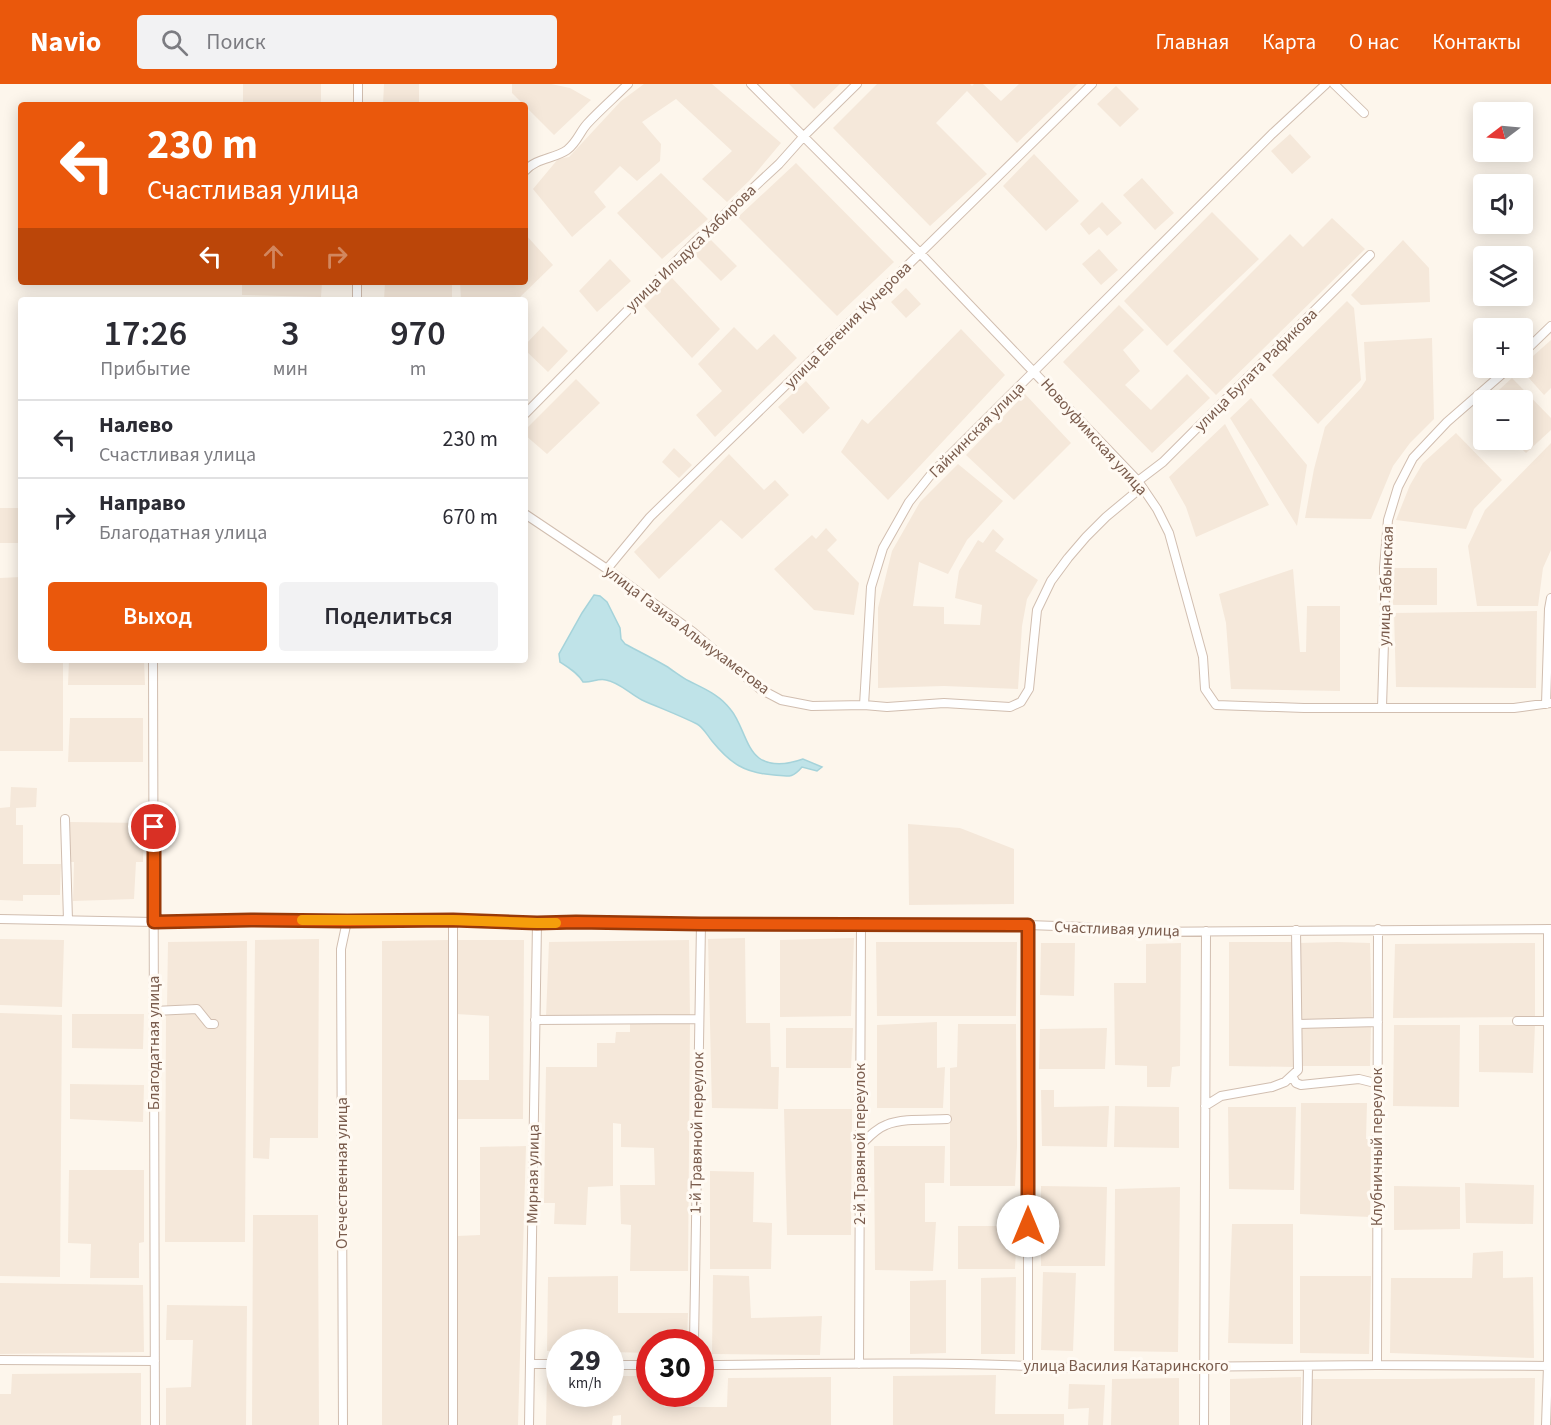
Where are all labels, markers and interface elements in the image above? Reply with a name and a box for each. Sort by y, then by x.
search box [137,15,557,69]
text: Navio [30,22,101,62]
icon: search [158,26,191,59]
text: Поиск [206,26,266,58]
text: Главная [1156,27,1229,57]
text: Карта [1262,27,1316,57]
text: О нас [1349,27,1399,57]
text: Контакты [1432,27,1521,57]
north arrow [1473,102,1533,162]
map controls [1473,102,1533,450]
text: 230 m [147,115,258,175]
icon: left [48,126,126,204]
text: Счастливая улица [147,171,359,210]
button: sound [1473,174,1533,234]
street label: улица Ильдуса Хабирова [621,180,761,316]
icon: left [194,240,227,273]
icon: ahead [257,240,290,273]
icon: right [320,240,353,273]
button: layers [1473,246,1533,306]
street label: улица Евгения Кучерова [780,257,916,393]
street label: улица Булата Рафикова [1190,304,1322,436]
text: 17:26 [103,308,187,359]
text: 3 [281,308,300,359]
text: 970 [390,308,446,359]
button: + [1473,318,1533,378]
text: Прибытие [100,355,190,383]
text: мин [273,355,308,383]
text: m [410,355,426,383]
street label: Новоуфимская улица [1035,374,1153,500]
street label: Гайнинская улица [924,377,1030,483]
button: − [1473,390,1533,450]
text: Налево [99,409,173,441]
icon: left [48,423,81,456]
text: 230 m [443,423,498,455]
text: Счастливая улица [99,441,256,469]
text: Направо [99,487,186,519]
icon: right [48,501,81,534]
text: 670 m [443,501,498,533]
text: Благодатная улица [99,519,267,547]
street label: улица Табынская [1373,525,1399,647]
street label: улица Газиза Альмухаметова [600,560,774,700]
button: Выход [48,582,267,651]
button: Поделиться [279,582,498,651]
pin [128,801,179,852]
icon: arrive [137,810,170,843]
street label: Счастливая улица [1054,916,1180,942]
street label: Благодатная улица [143,976,165,1110]
street label: 1-й Травяной переулок [685,1052,709,1214]
street label: 2-й Травяной переулок [849,1063,871,1225]
street label: Клубничный переулок [1366,1068,1388,1226]
street label: Отечественная улица [331,1097,353,1249]
street label: Мирная улица [521,1124,545,1224]
position arrow [996,1194,1060,1258]
speed limit sign: 30 [636,1329,714,1407]
text: 29 [569,1339,601,1382]
street label: улица Василия Катаринского [1023,1355,1229,1377]
text: km/h [568,1373,602,1394]

